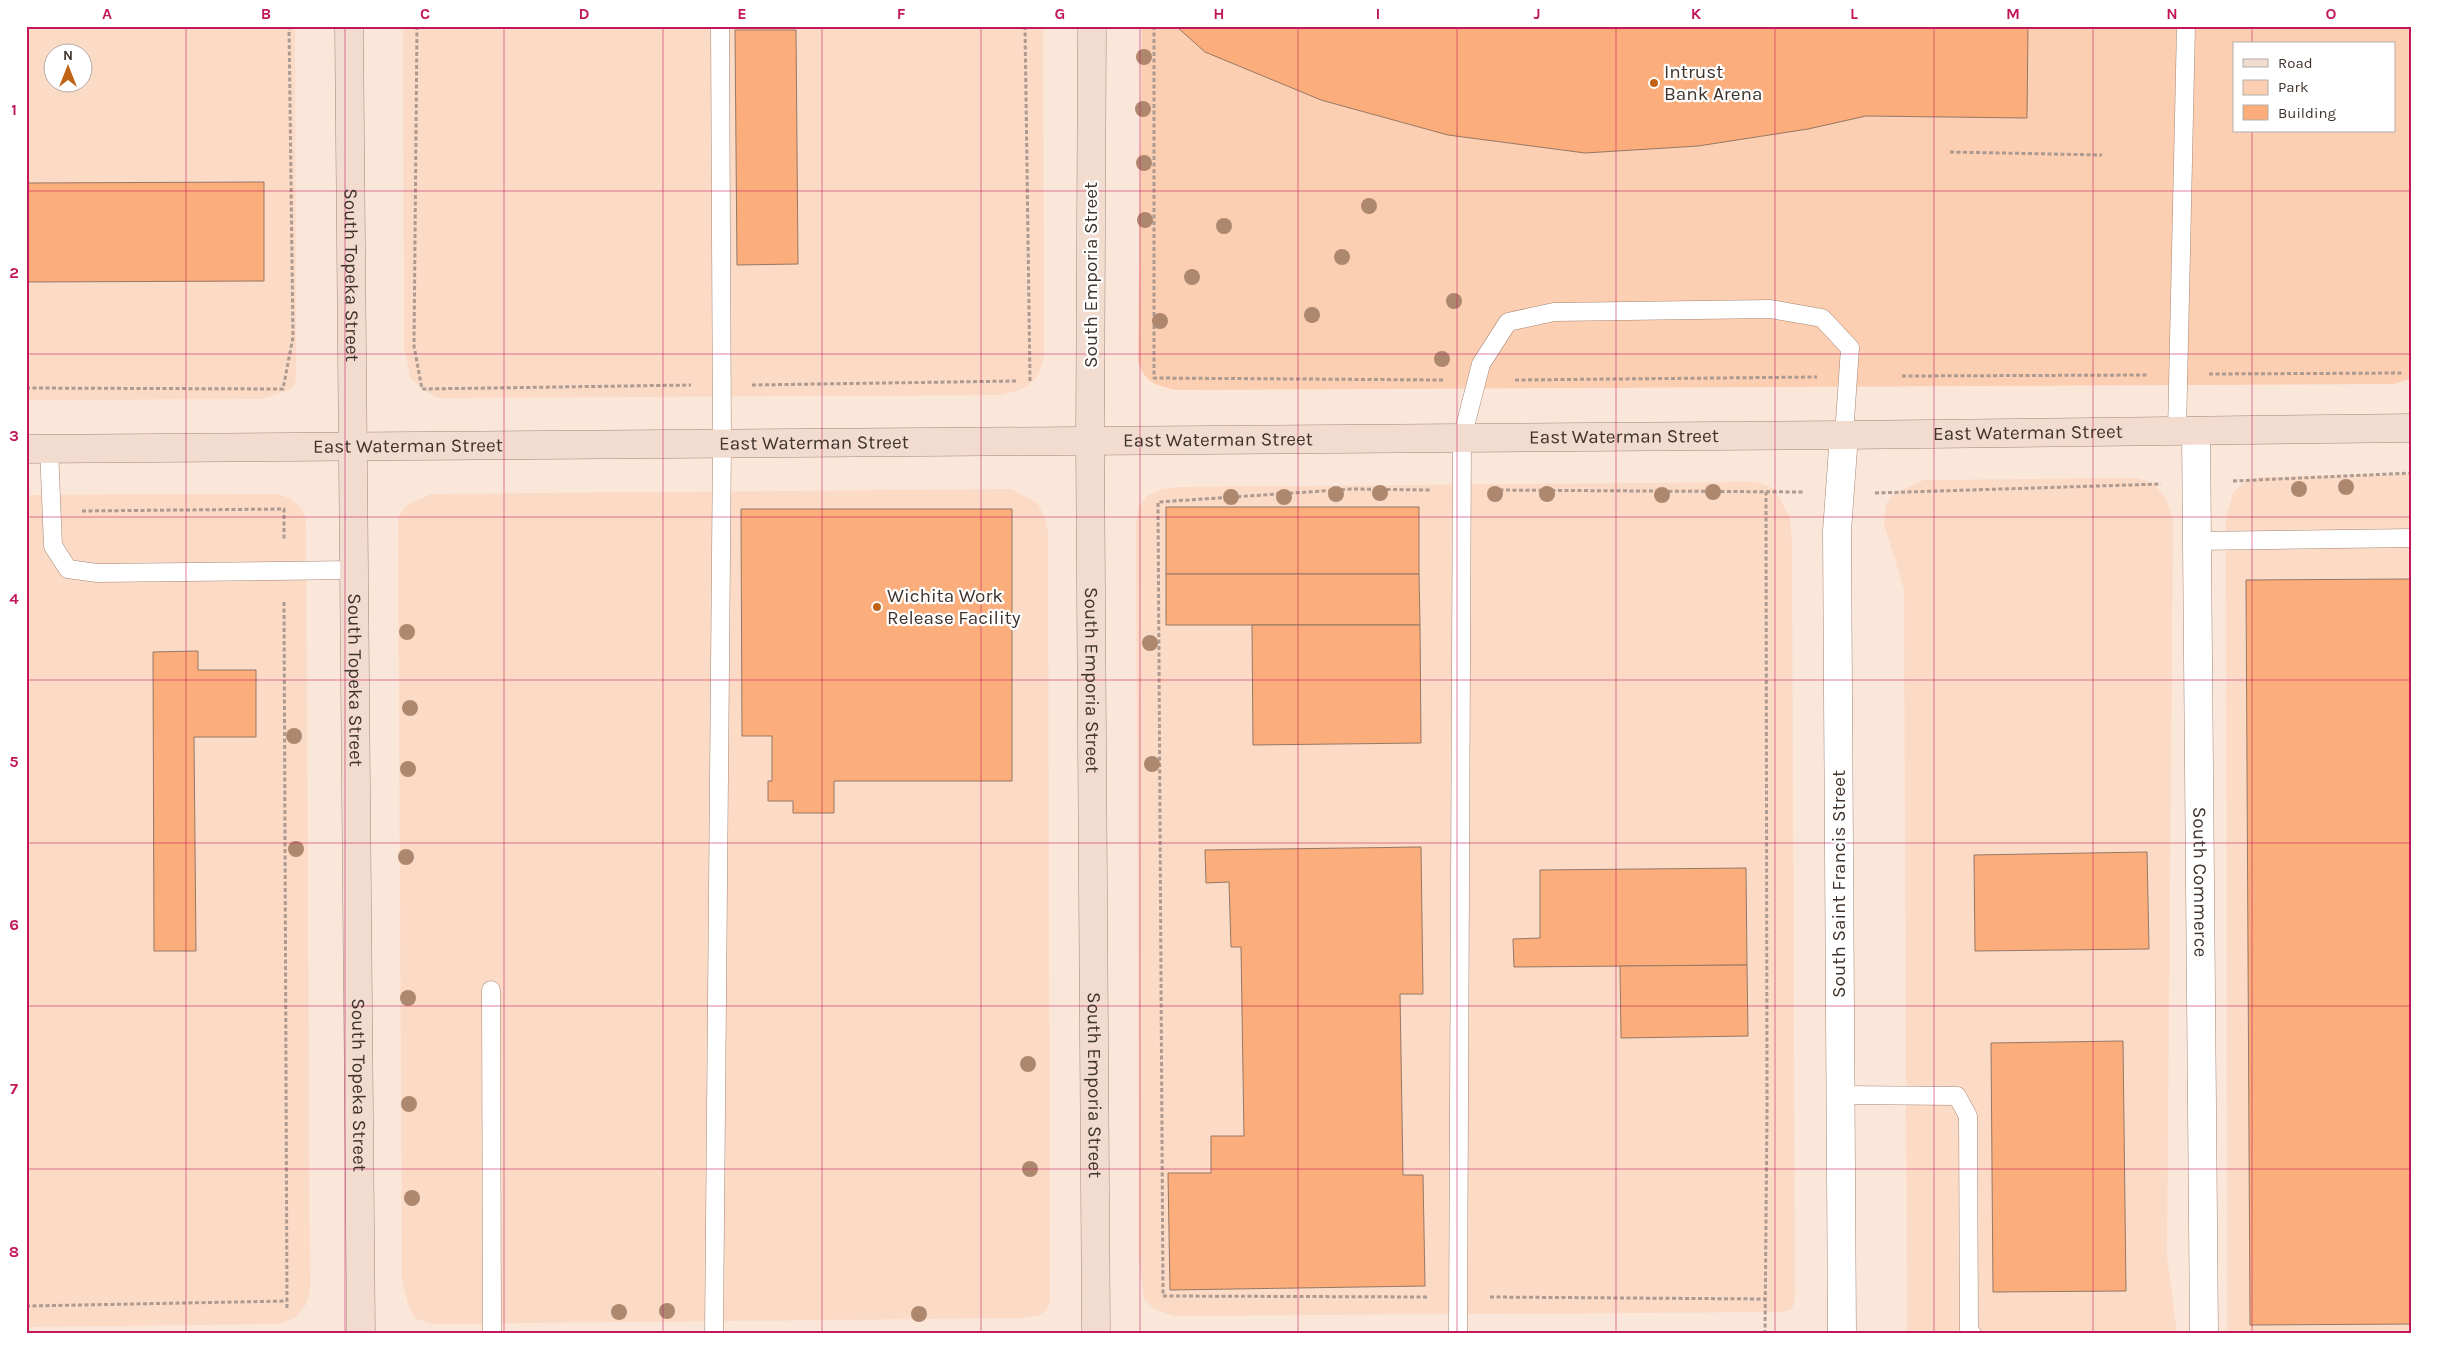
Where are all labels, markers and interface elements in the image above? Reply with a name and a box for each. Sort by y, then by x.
text: A [102,4,112,23]
text: B [261,4,271,23]
text: C [420,4,430,23]
text: D [579,4,590,23]
text: E [737,4,747,23]
text: F [897,4,906,23]
text: G [1055,4,1065,23]
text: H [1213,4,1225,23]
text: I [1376,4,1380,23]
text: J [1533,4,1541,23]
text: K [1691,4,1702,23]
text: L [1850,4,1858,23]
text: M [2006,4,2020,23]
text: N [2166,4,2178,23]
text: O [2326,4,2337,23]
north arrow [42,42,92,92]
legend [2233,42,2396,132]
text: N [63,47,73,64]
text: Road [2278,54,2313,72]
place label: Intrust Bank Arena [1664,61,1762,105]
marker: Intrust Bank Arena [1648,77,1660,89]
text: Park [2278,78,2308,96]
text: 1 [11,100,17,119]
text: Building [2278,104,2336,122]
street label: South Emporia Street [1080,182,1102,368]
street label: South Topeka Street [339,188,363,362]
text: 2 [9,263,19,282]
street label: East Waterman Street [1933,421,2123,445]
street label: East Waterman Street [1529,425,1719,448]
text: 3 [9,426,19,445]
street label: East Waterman Street [1123,428,1313,452]
street label: East Waterman Street [719,431,909,455]
street label: East Waterman Street [313,434,503,458]
place label: Wichita Work Release Facility [887,585,1021,629]
street label: South Emporia Street [1080,587,1103,773]
text: 4 [9,589,19,608]
street label: South Topeka Street [343,593,367,767]
marker: Wichita Work Release Facility [871,601,883,613]
text: 5 [9,752,19,771]
street label: South Saint Francis Street [1828,770,1850,998]
street label: South Commerce [2188,807,2212,957]
text: 6 [9,915,19,934]
street label: South Emporia Street [1083,992,1106,1178]
street label: South Topeka Street [347,998,371,1172]
text: 7 [10,1079,18,1098]
text: 8 [9,1242,19,1261]

